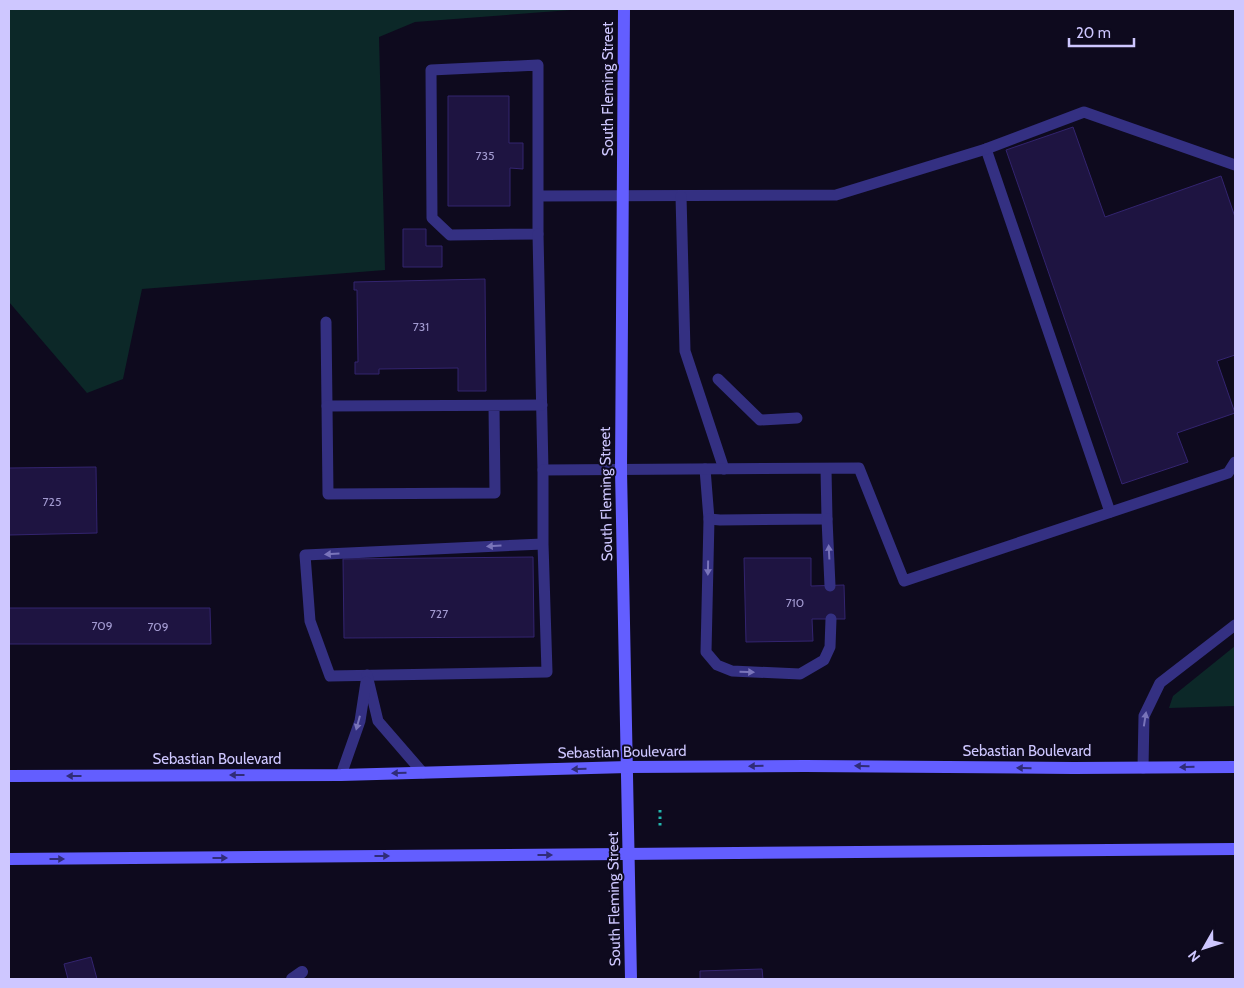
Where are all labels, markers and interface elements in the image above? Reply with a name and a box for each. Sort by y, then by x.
scale bar [1069,15,1134,47]
street label: South Fleming Street [599,22,617,156]
text: 20 m [1076,24,1111,42]
house number: 735 [475,148,495,163]
house number: 731 [413,319,429,334]
street label: South Fleming Street [596,427,616,561]
house number: 725 [43,494,61,509]
one-way arrow [486,543,502,551]
one-way arrow [824,544,832,560]
one-way arrow [324,550,340,558]
one-way arrow [704,560,712,576]
house number: 710 [786,595,804,610]
house number: 727 [430,606,448,621]
house number: 709 [91,618,113,633]
house number: 709 [147,619,169,634]
one-way arrow [740,668,756,676]
one-way arrow [1141,711,1149,727]
one-way arrow [354,716,362,731]
street label: Sebastian Boulevard [557,742,687,762]
street label: Sebastian Boulevard [963,742,1091,760]
street label: Sebastian Boulevard [153,750,281,768]
one-way arrow [748,762,764,770]
one-way arrow [853,762,869,770]
one-way arrow [1016,763,1032,771]
one-way arrow [1178,763,1194,771]
one-way arrow [571,765,587,773]
one-way arrow [391,770,407,778]
one-way arrow [228,771,244,779]
one-way arrow [66,772,82,780]
street label: South Fleming Street [604,832,624,966]
one-way arrow [537,851,553,859]
one-way arrow [375,852,391,860]
one-way arrow [212,853,228,861]
one-way arrow [50,855,66,863]
north arrow [1179,923,1229,973]
text: N [1184,947,1204,966]

